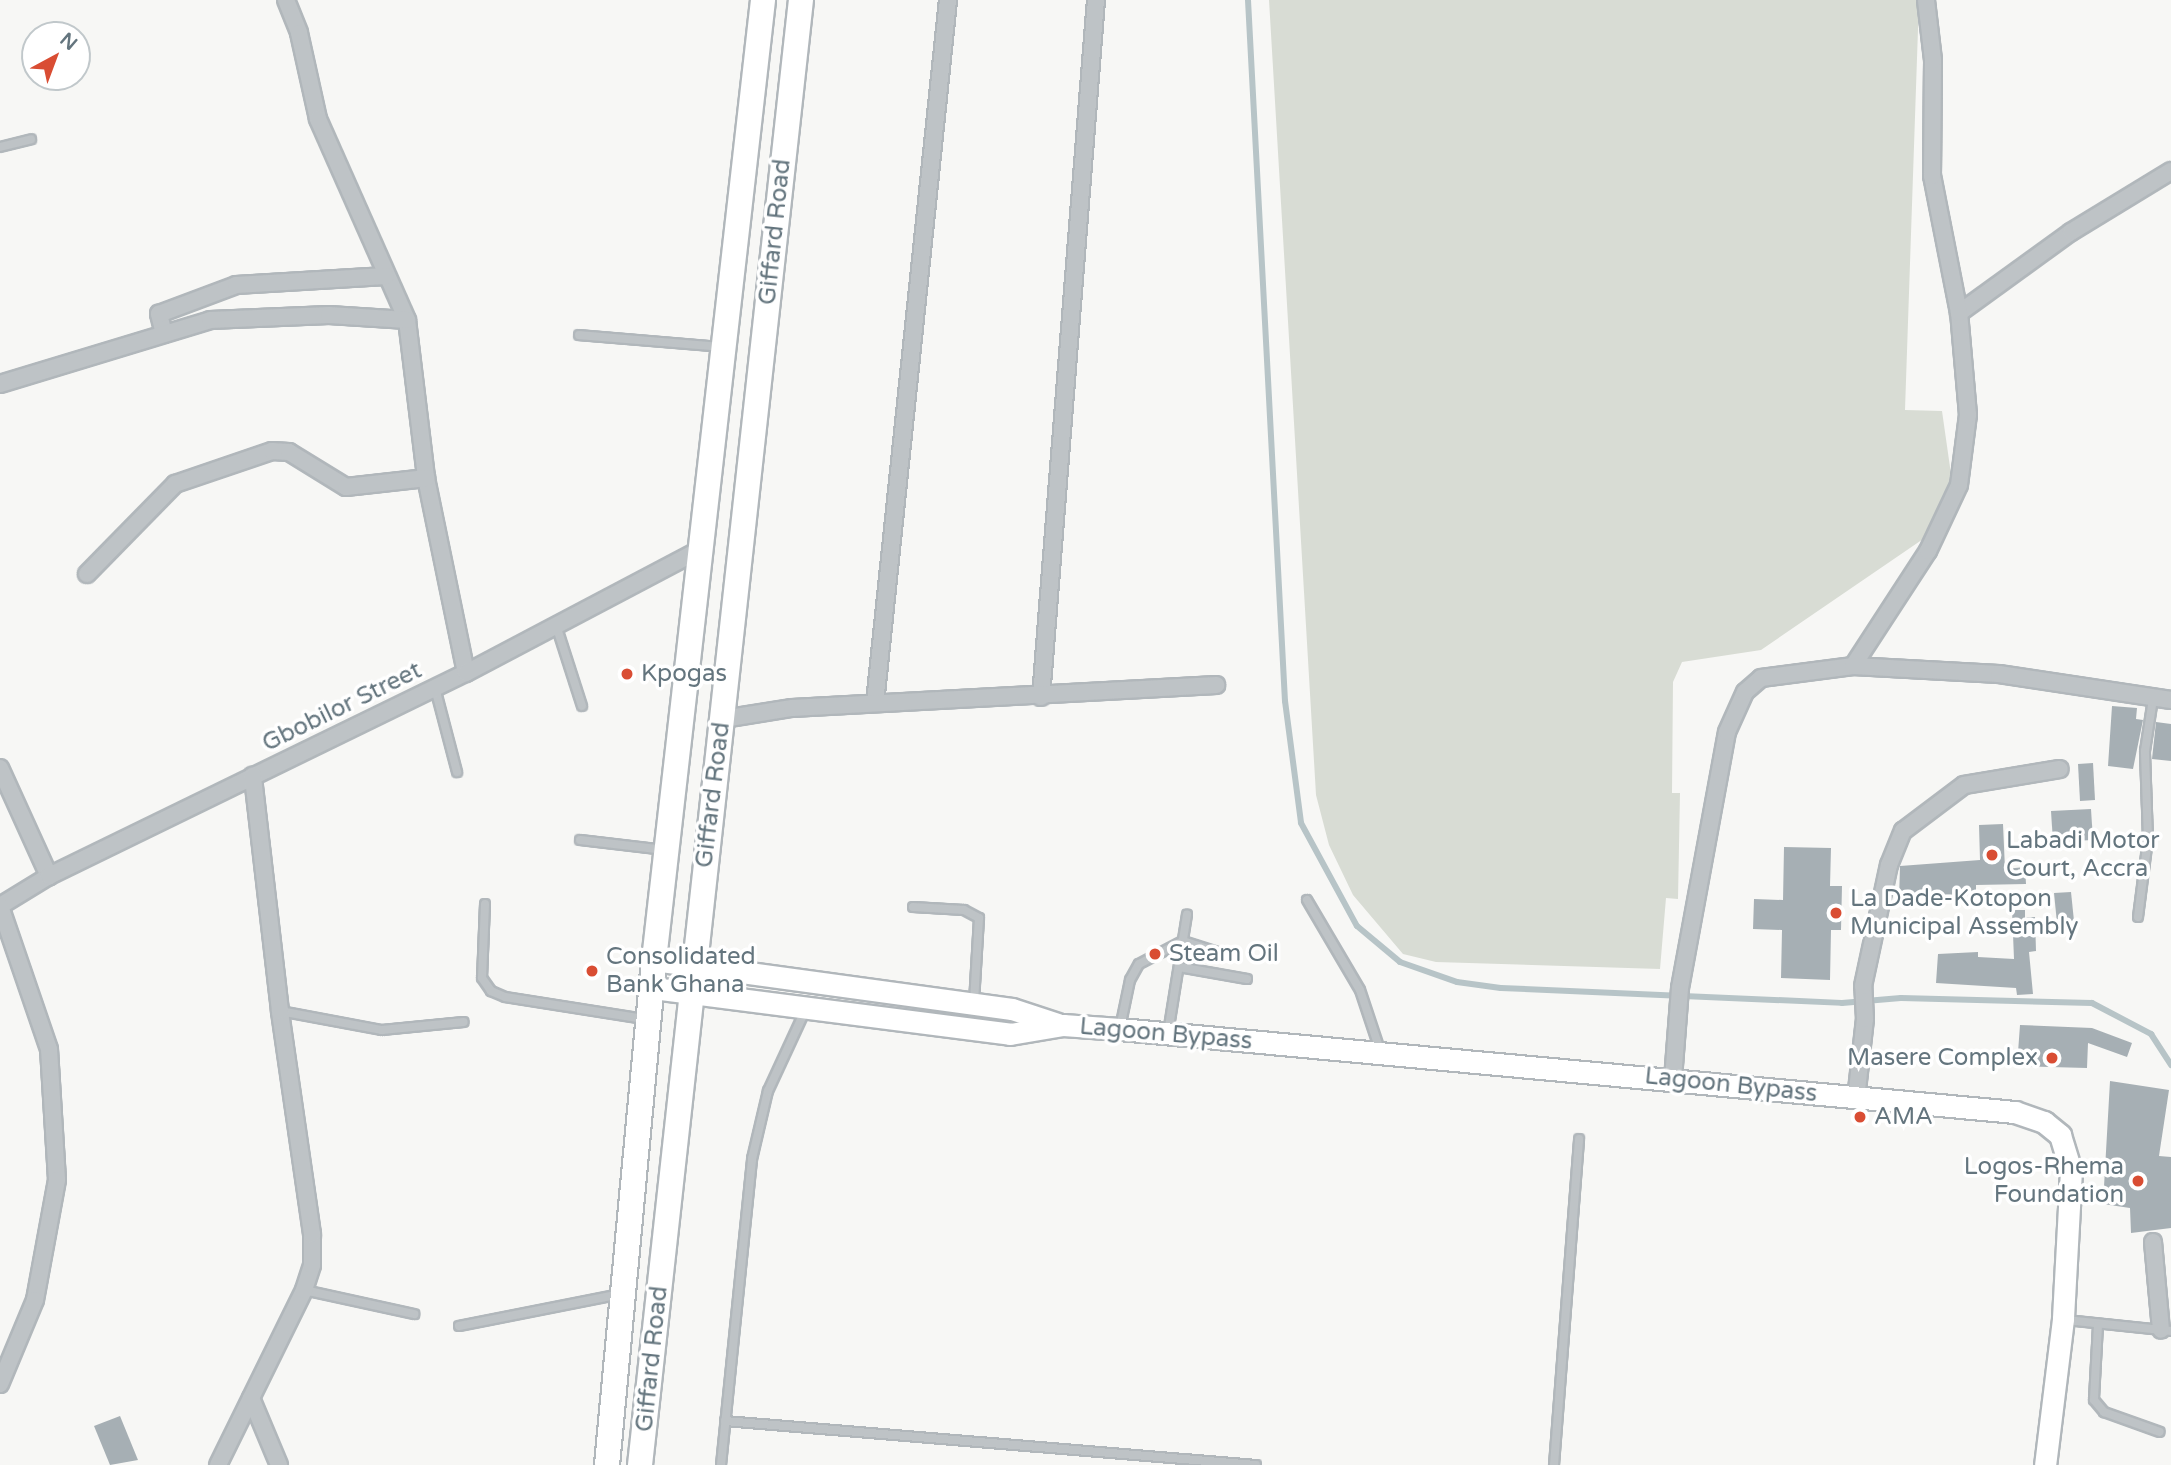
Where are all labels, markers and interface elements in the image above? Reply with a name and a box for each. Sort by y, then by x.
north arrow [21,21,91,91]
text: N [55,28,81,55]
street label: Giffard Road [753,158,797,306]
street label: Gbobilor Street [258,656,426,758]
place label: Kpogas [641,660,727,688]
marker: Kpogas [619,666,635,682]
street label: Giffard Road [690,721,736,869]
place label: Labadi Motor Court, Accra [2006,827,2159,883]
marker: Labadi Motor Court, Accra [1984,847,2000,863]
place label: La Dade-Kotopon Municipal Assembly [1850,885,2078,941]
marker: La Dade-Kotopon Municipal Assembly [1828,905,1844,921]
place label: Steam Oil [1169,940,1279,968]
place label: Consolidated Bank Ghana [606,943,756,999]
marker: Steam Oil [1147,946,1163,962]
marker: Consolidated Bank Ghana [584,963,600,979]
street label: Lagoon Bypass [1078,1012,1254,1056]
place label: Masere Complex [1847,1044,2038,1072]
marker: Masere Complex [2044,1050,2060,1066]
street label: Lagoon Bypass [1643,1062,1819,1108]
place label: AMA [1874,1103,1933,1131]
marker: AMA [1852,1109,1868,1125]
place label: Logos-Rhema Foundation [1964,1153,2124,1209]
marker: Logos-Rhema Foundation [2130,1173,2146,1189]
street label: Giffard Road [630,1285,674,1433]

